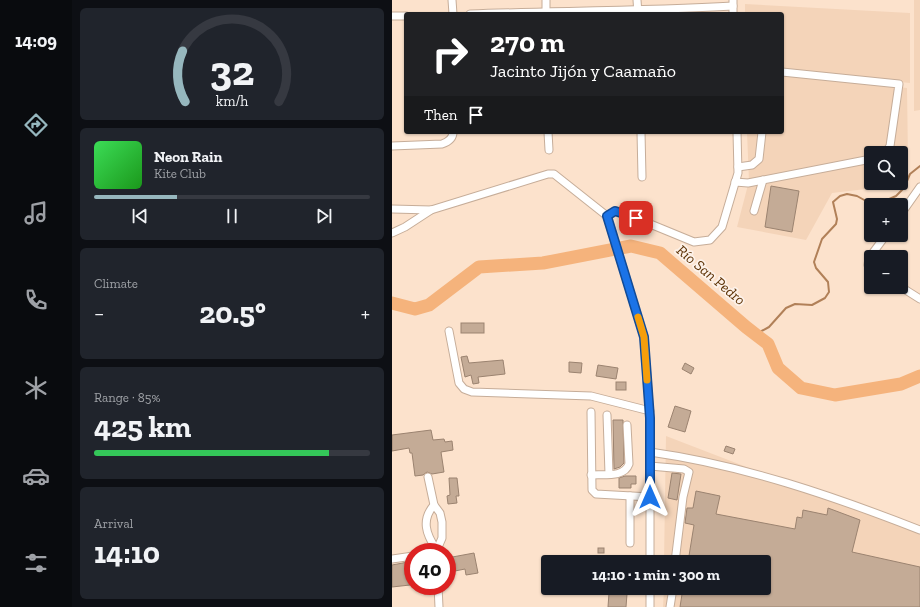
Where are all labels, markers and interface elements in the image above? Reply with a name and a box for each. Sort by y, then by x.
text: 270 m [490,26,565,59]
icon: right [424,28,476,80]
text: 14:09 [15,30,57,52]
text: 32 [210,46,254,96]
text: Jacinto Jijón y Caamaño [490,60,676,82]
text: km/h [216,92,248,109]
icon: arrive [465,104,487,126]
text: Then [424,106,457,124]
icon: directions [22,111,50,139]
map controls [864,146,908,294]
button: search [864,146,908,190]
text: Neon Rain [154,148,222,166]
text: Kite Club [154,166,206,181]
button: + [864,198,908,242]
icon: music [22,199,50,227]
pin [619,201,653,235]
icon: previous [129,205,151,227]
icon: pause [221,205,243,227]
icon: next [313,205,335,227]
icon: arrive [625,207,647,229]
water label: Río San Pedro [673,241,749,309]
button: − [864,250,908,294]
text: Climate [94,276,138,291]
icon: phone [22,286,50,314]
text: 20.5° [199,295,266,331]
text: − [94,300,104,327]
text: + [361,300,370,327]
icon: climate [22,374,50,402]
text: Range · 85% [94,390,160,405]
text: 425 km [94,409,191,445]
icon: car [22,462,50,490]
position arrow [629,476,671,518]
text: Arrival [94,516,133,531]
text: 14:10 [94,535,160,571]
speed limit sign: 40 [404,543,456,595]
icon: filters [22,549,50,577]
text: 14:10 · 1 min · 300 m [592,566,720,584]

